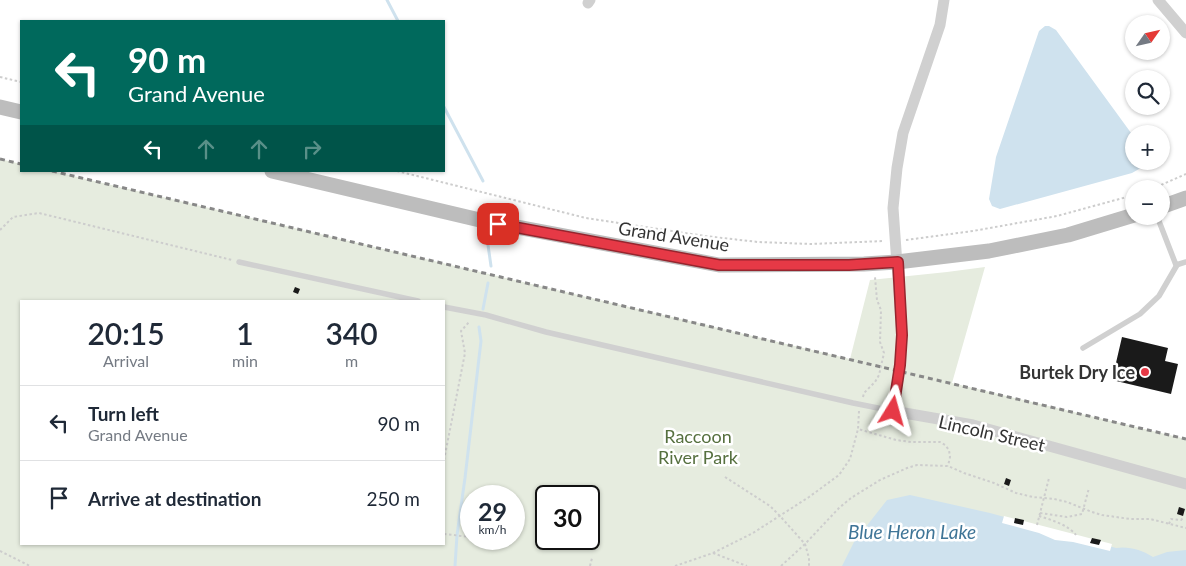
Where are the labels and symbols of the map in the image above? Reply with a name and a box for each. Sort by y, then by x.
north arrow [1125,15,1170,60]
pin [477,203,519,245]
street label: Grand Avenue [617,216,731,256]
place label: Burtek Dry Ice [1019,361,1135,383]
marker: Burtek Dry Ice [1139,366,1151,378]
position arrow [866,384,918,436]
street label: Lincoln Street [937,410,1048,456]
park label: Raccoon River Park [658,425,739,468]
speed limit sign: 30 [535,485,600,550]
water label: Blue Heron Lake [848,520,976,543]

